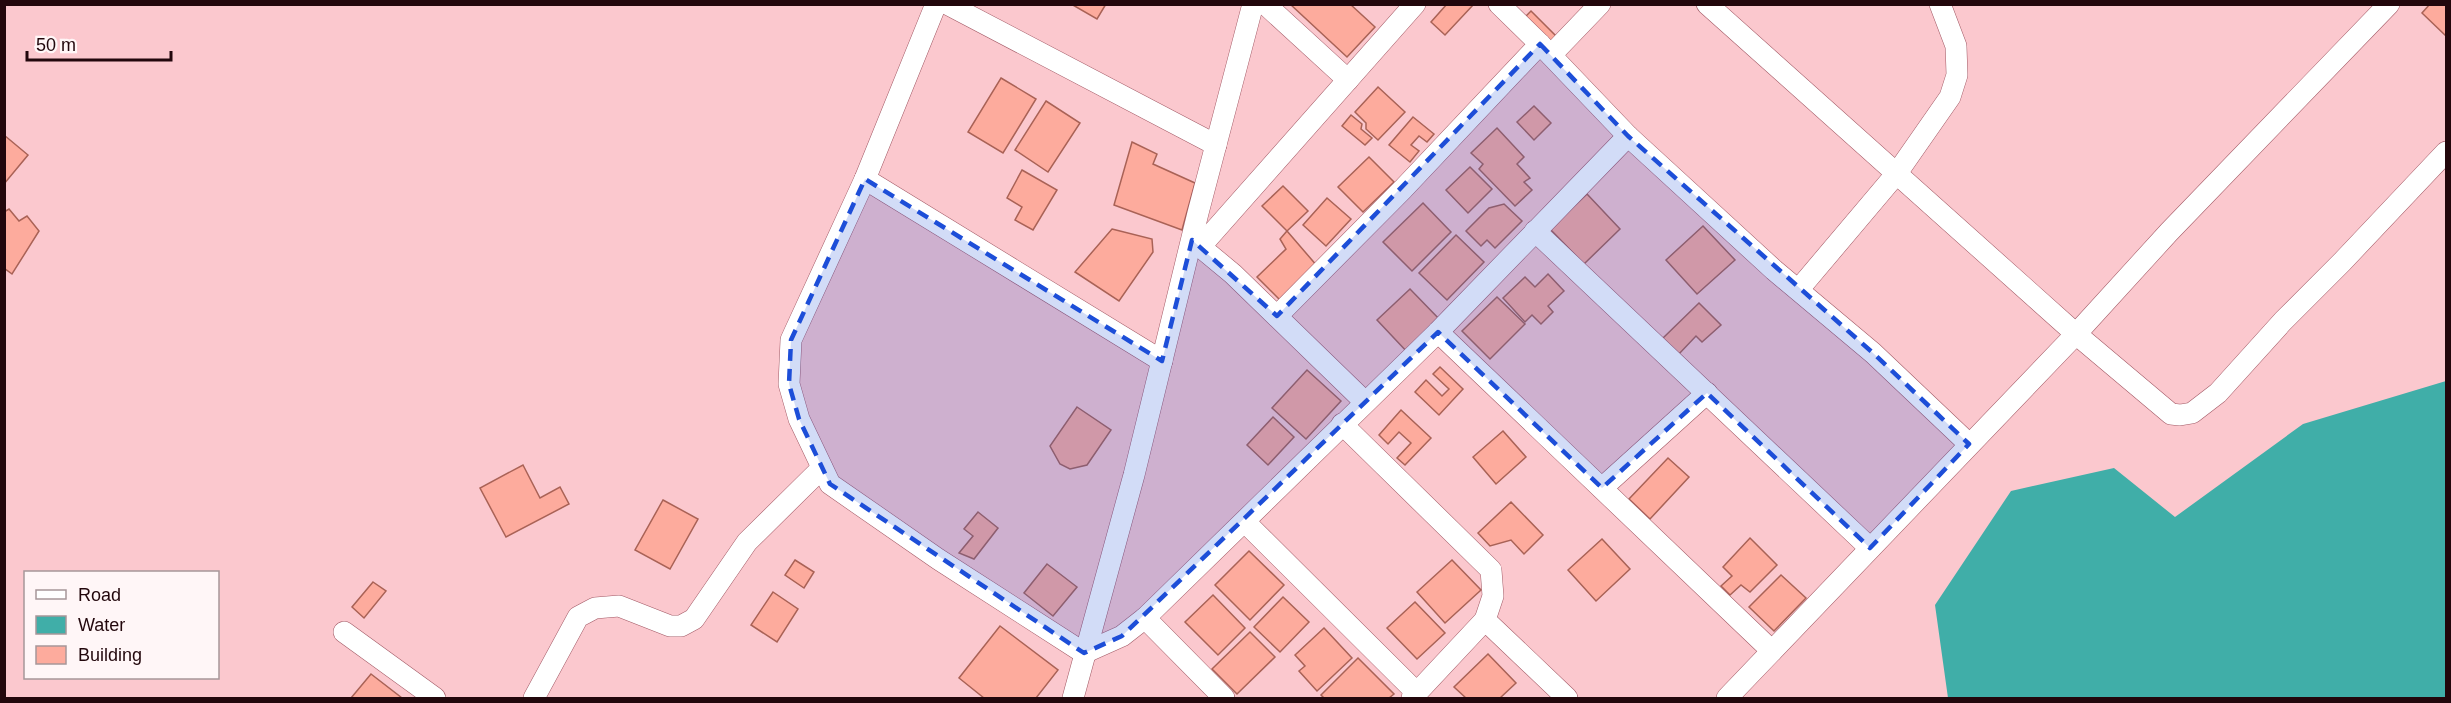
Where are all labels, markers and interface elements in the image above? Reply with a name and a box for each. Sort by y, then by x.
scale bar [27,24,171,62]
text: 50 m [36,35,76,55]
legend [24,571,219,679]
text: Road [78,585,121,605]
text: Water [78,615,125,635]
text: Building [78,645,142,665]

